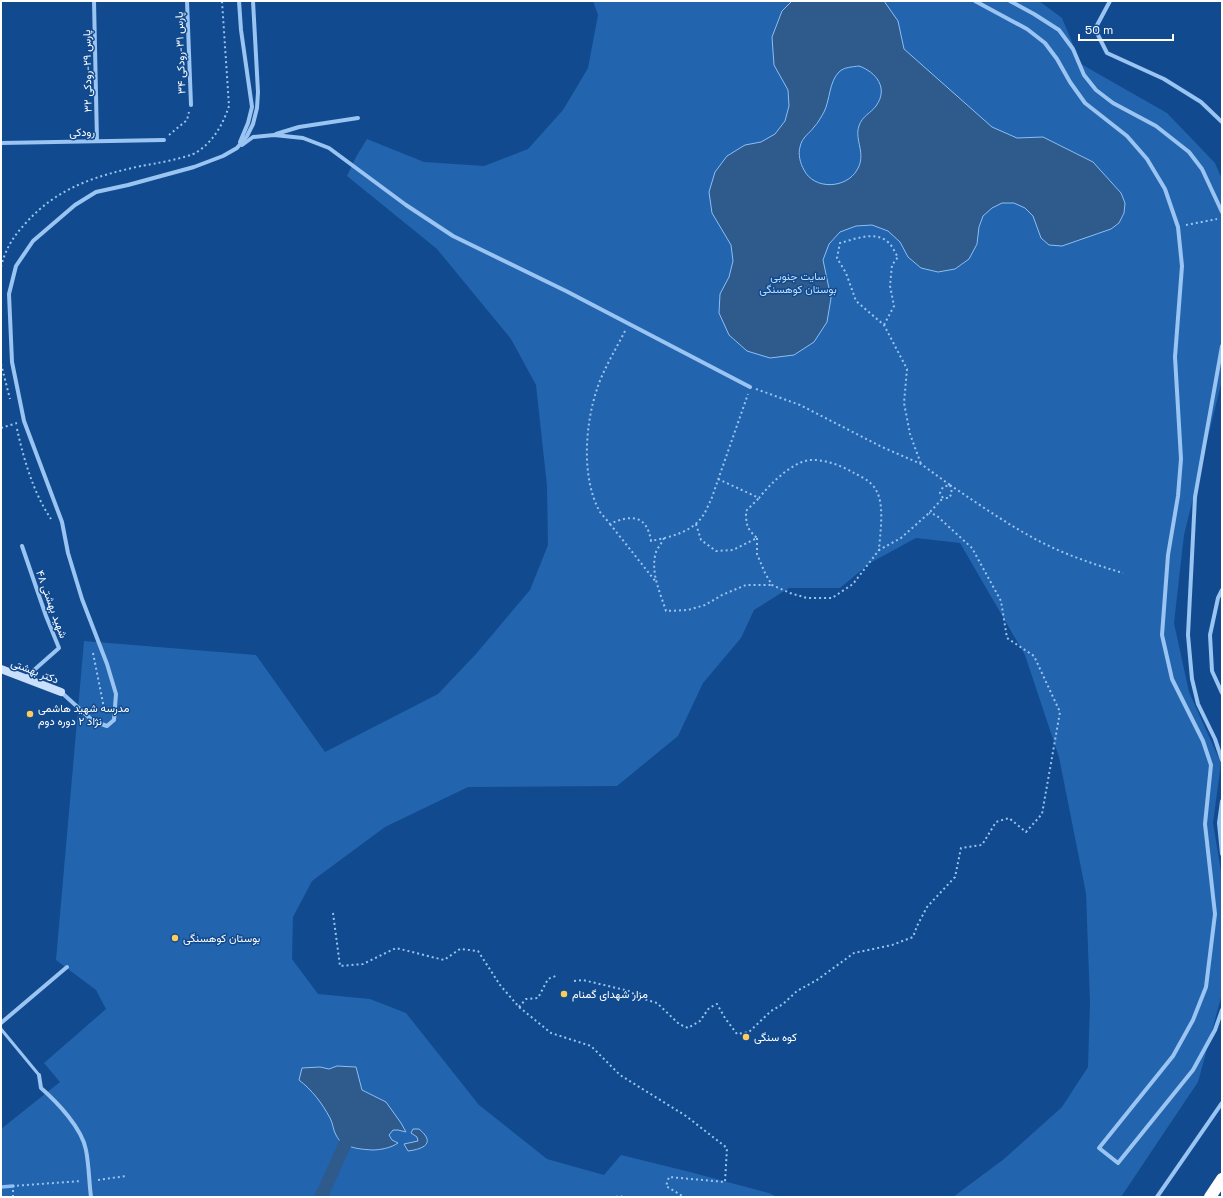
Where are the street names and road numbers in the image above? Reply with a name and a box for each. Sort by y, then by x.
street label: پارس ۳۱-رودکی ۳۴ [172,12,189,94]
street label: پارس ۲۹-رودکی ۳۲ [79,30,96,112]
street label: رودکی [69,125,95,139]
street label: شهید بهشتی ۴۸ [33,568,71,640]
street label: دکتر بهشتی [9,655,61,687]

